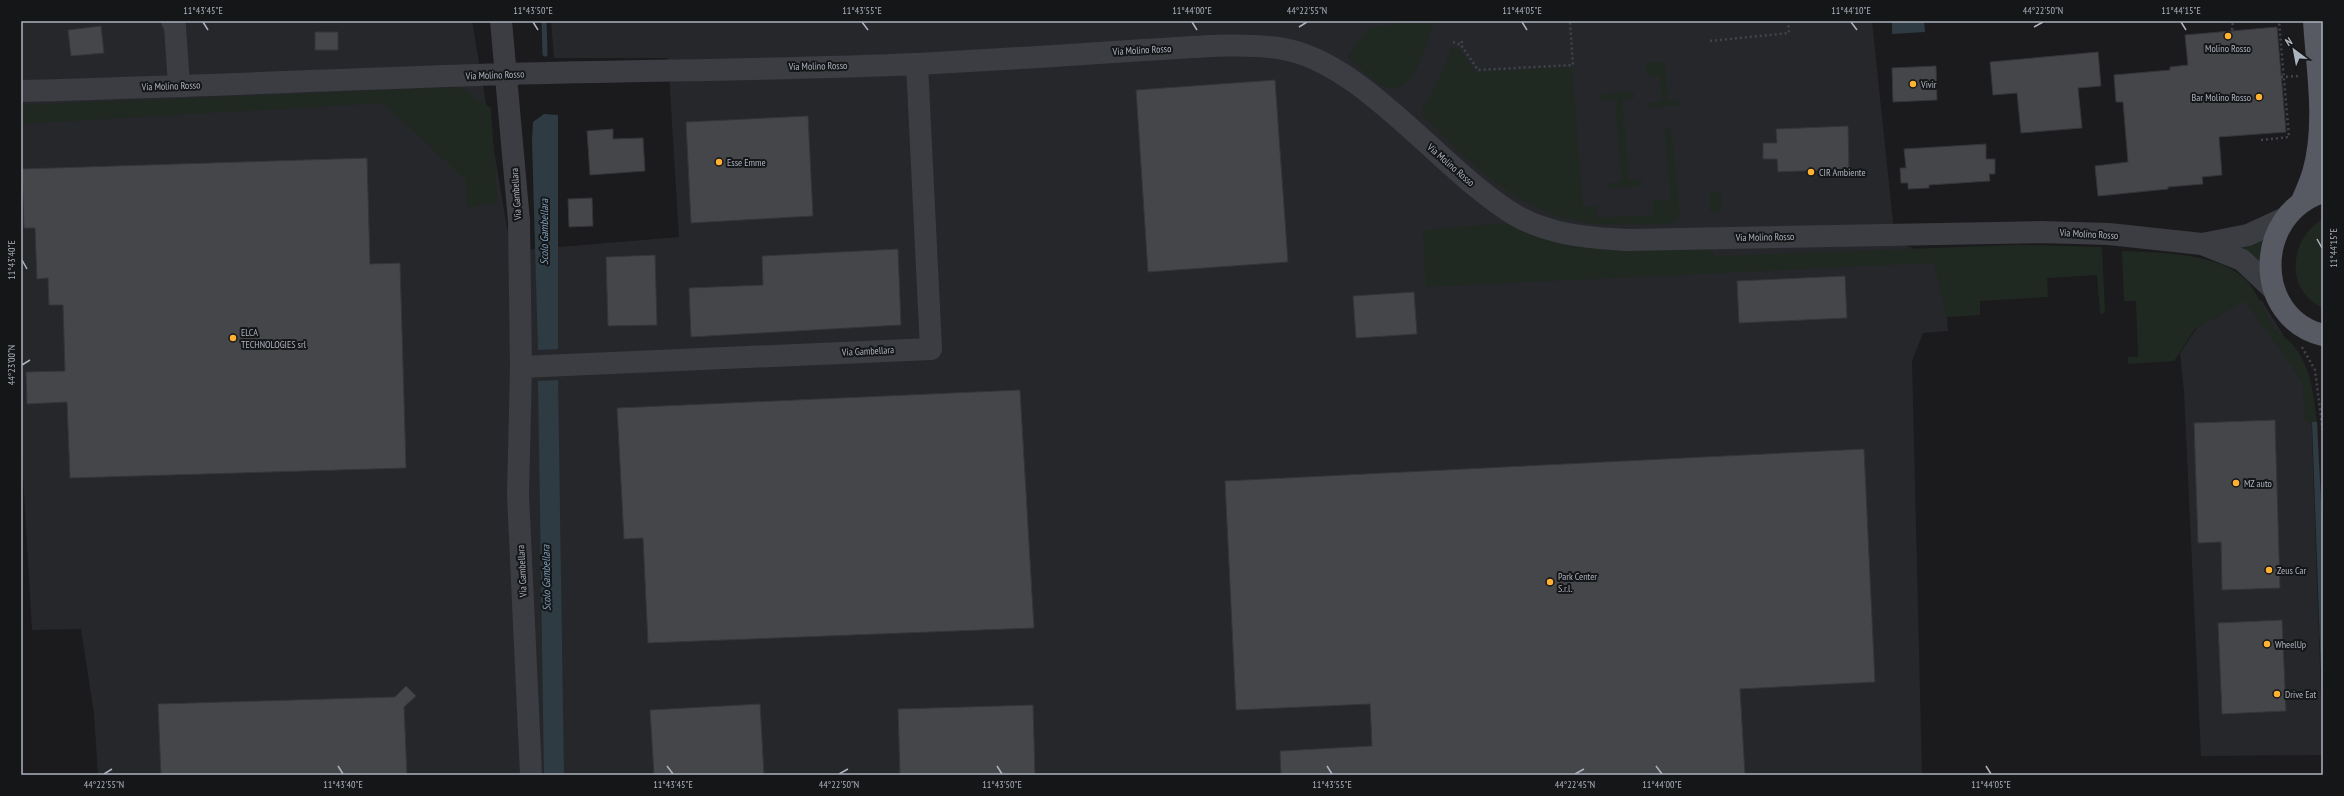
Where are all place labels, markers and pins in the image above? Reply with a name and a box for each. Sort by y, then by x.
marker: Molino Rosso [2223,31,2233,41]
place label: Molino Rosso [2205,42,2251,55]
place label: Vivìr [1920,78,1937,91]
marker: Vivìr [1908,79,1918,89]
place label: Bar Molino Rosso [2192,91,2251,104]
marker: Bar Molino Rosso [2254,92,2264,102]
place label: Esse Emme [727,156,766,169]
marker: Esse Emme [714,157,724,167]
place label: CIR Ambiente [1819,166,1866,179]
marker: CIR Ambiente [1806,167,1816,177]
place label: ELCA TECHNOLOGIES srl [241,326,307,351]
marker: ELCA TECHNOLOGIES srl [228,333,238,343]
place label: MZ auto [2244,477,2272,490]
marker: MZ auto [2231,478,2241,488]
place label: Zeus Car [2277,564,2306,577]
marker: Zeus Car [2264,565,2274,575]
place label: Park Center S.r.l. [1558,570,1597,595]
marker: Park Center S.r.l. [1545,577,1555,587]
place label: WheelUp [2275,638,2306,651]
marker: WheelUp [2262,639,2272,649]
place label: Drive Eat [2285,688,2317,701]
marker: Drive Eat [2272,689,2282,699]

